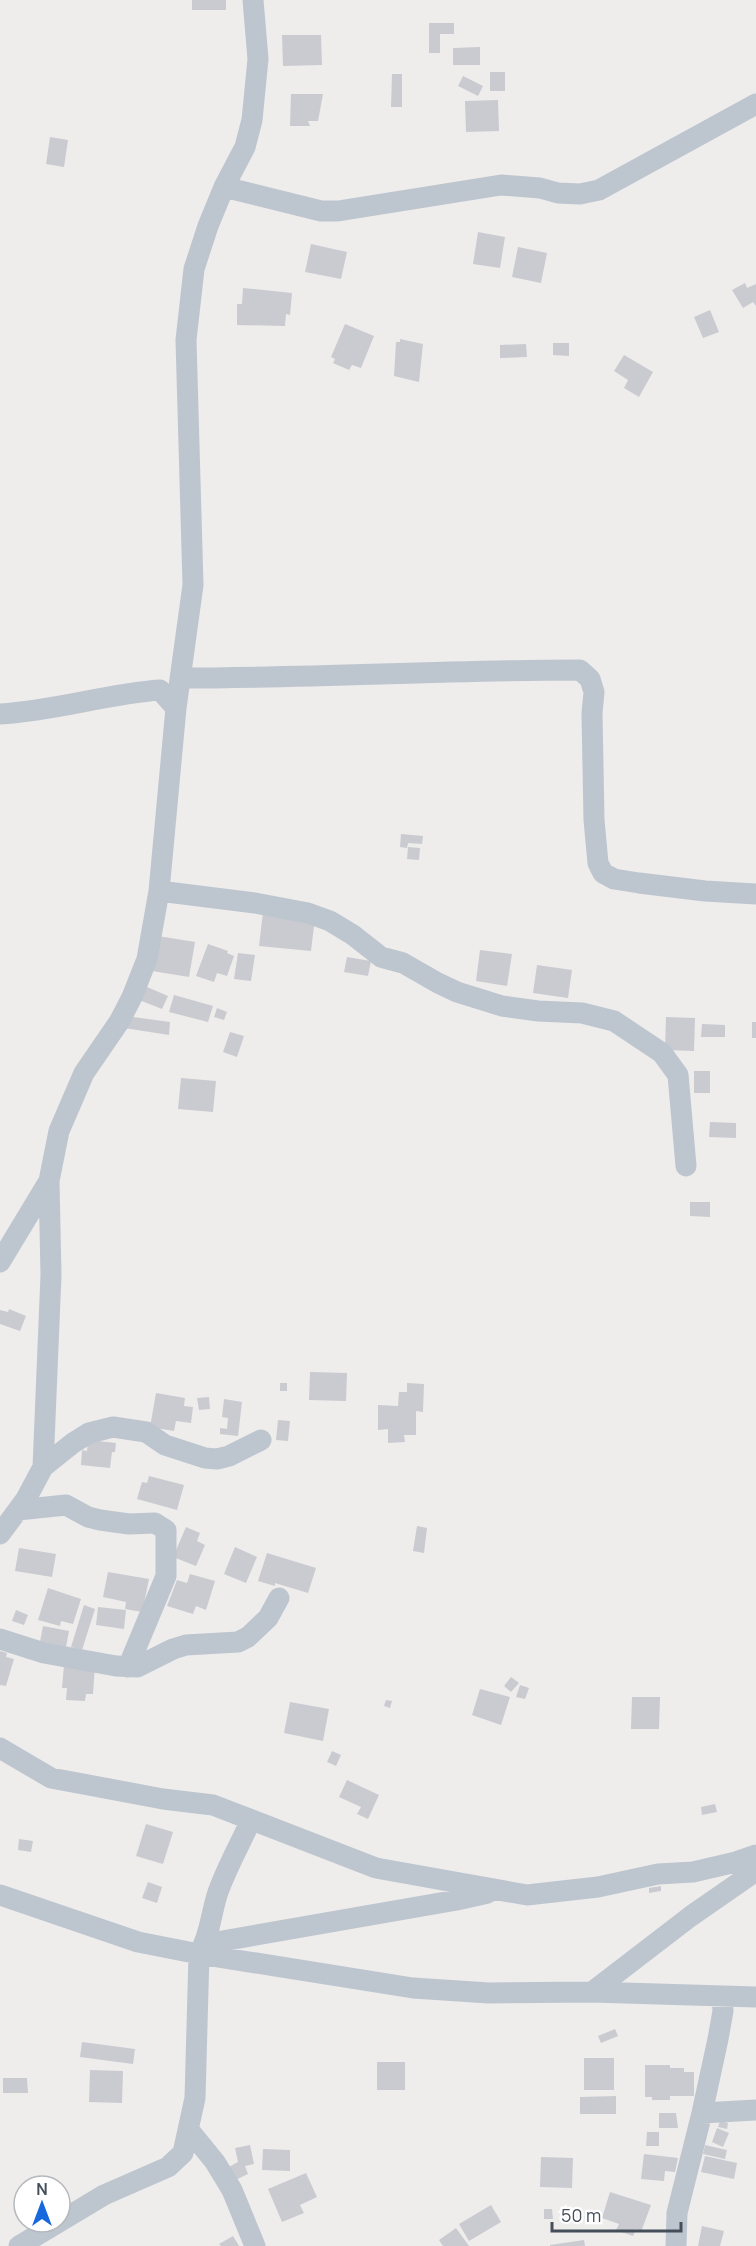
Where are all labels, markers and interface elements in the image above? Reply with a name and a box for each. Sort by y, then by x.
north arrow [12,2174,72,2234]
text: N [36,2178,48,2200]
scale bar [552,2195,681,2233]
text: 50 m [561,2203,601,2227]

